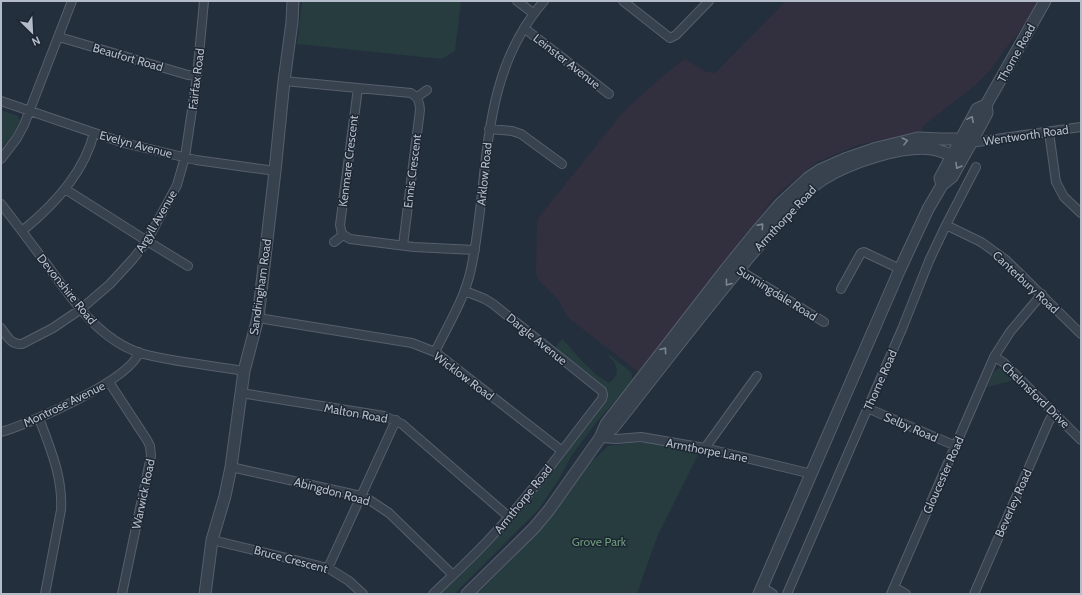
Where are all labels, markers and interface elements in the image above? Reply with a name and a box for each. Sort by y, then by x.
north arrow [12,12,52,52]
street label: Thorne Road [994,21,1038,85]
street label: Leinster Avenue [530,30,604,92]
text: N [30,33,42,49]
street label: Beaufort Road [91,40,165,74]
street label: Fairfax Road [185,47,207,111]
street label: Kenmare Crescent [335,114,361,208]
one-way arrow [967,116,974,123]
street label: Wentworth Road [982,122,1070,148]
street label: Evelyn Avenue [98,127,174,161]
street label: Ennis Crescent [400,133,424,209]
one-way arrow [902,137,908,145]
street label: Arklow Road [473,142,495,206]
one-way arrow [956,162,963,169]
street label: Armthorpe Road [751,182,819,254]
street label: Argyll Avenue [132,187,180,255]
one-way arrow [756,223,764,231]
street label: Sandringham Road [246,238,274,336]
street label: Canterbury Road [990,247,1062,317]
street label: Devonshire Road [34,251,100,327]
street label: Sunningdale Road [734,262,820,324]
one-way arrow [726,279,733,286]
street label: Dargle Avenue [504,310,570,368]
street label: Thorne Road [860,347,900,413]
one-way arrow [659,348,666,355]
street label: Wicklow Road [431,349,497,403]
street label: Chelmsford Drive [999,359,1073,431]
street label: Montrose Avenue [21,378,107,430]
street label: Malton Road [323,400,389,426]
street label: Selby Road [882,409,940,445]
street label: Gloucester Road [919,434,967,516]
street label: Armthorpe Lane [665,435,749,465]
street label: Warwick Road [128,458,158,530]
street label: Armthorpe Road [491,462,555,536]
street label: Beverley Road [991,467,1035,539]
street label: Abingdon Road [292,474,372,508]
park label: Grove Park [572,534,627,549]
street label: Bruce Crescent [253,542,329,576]

